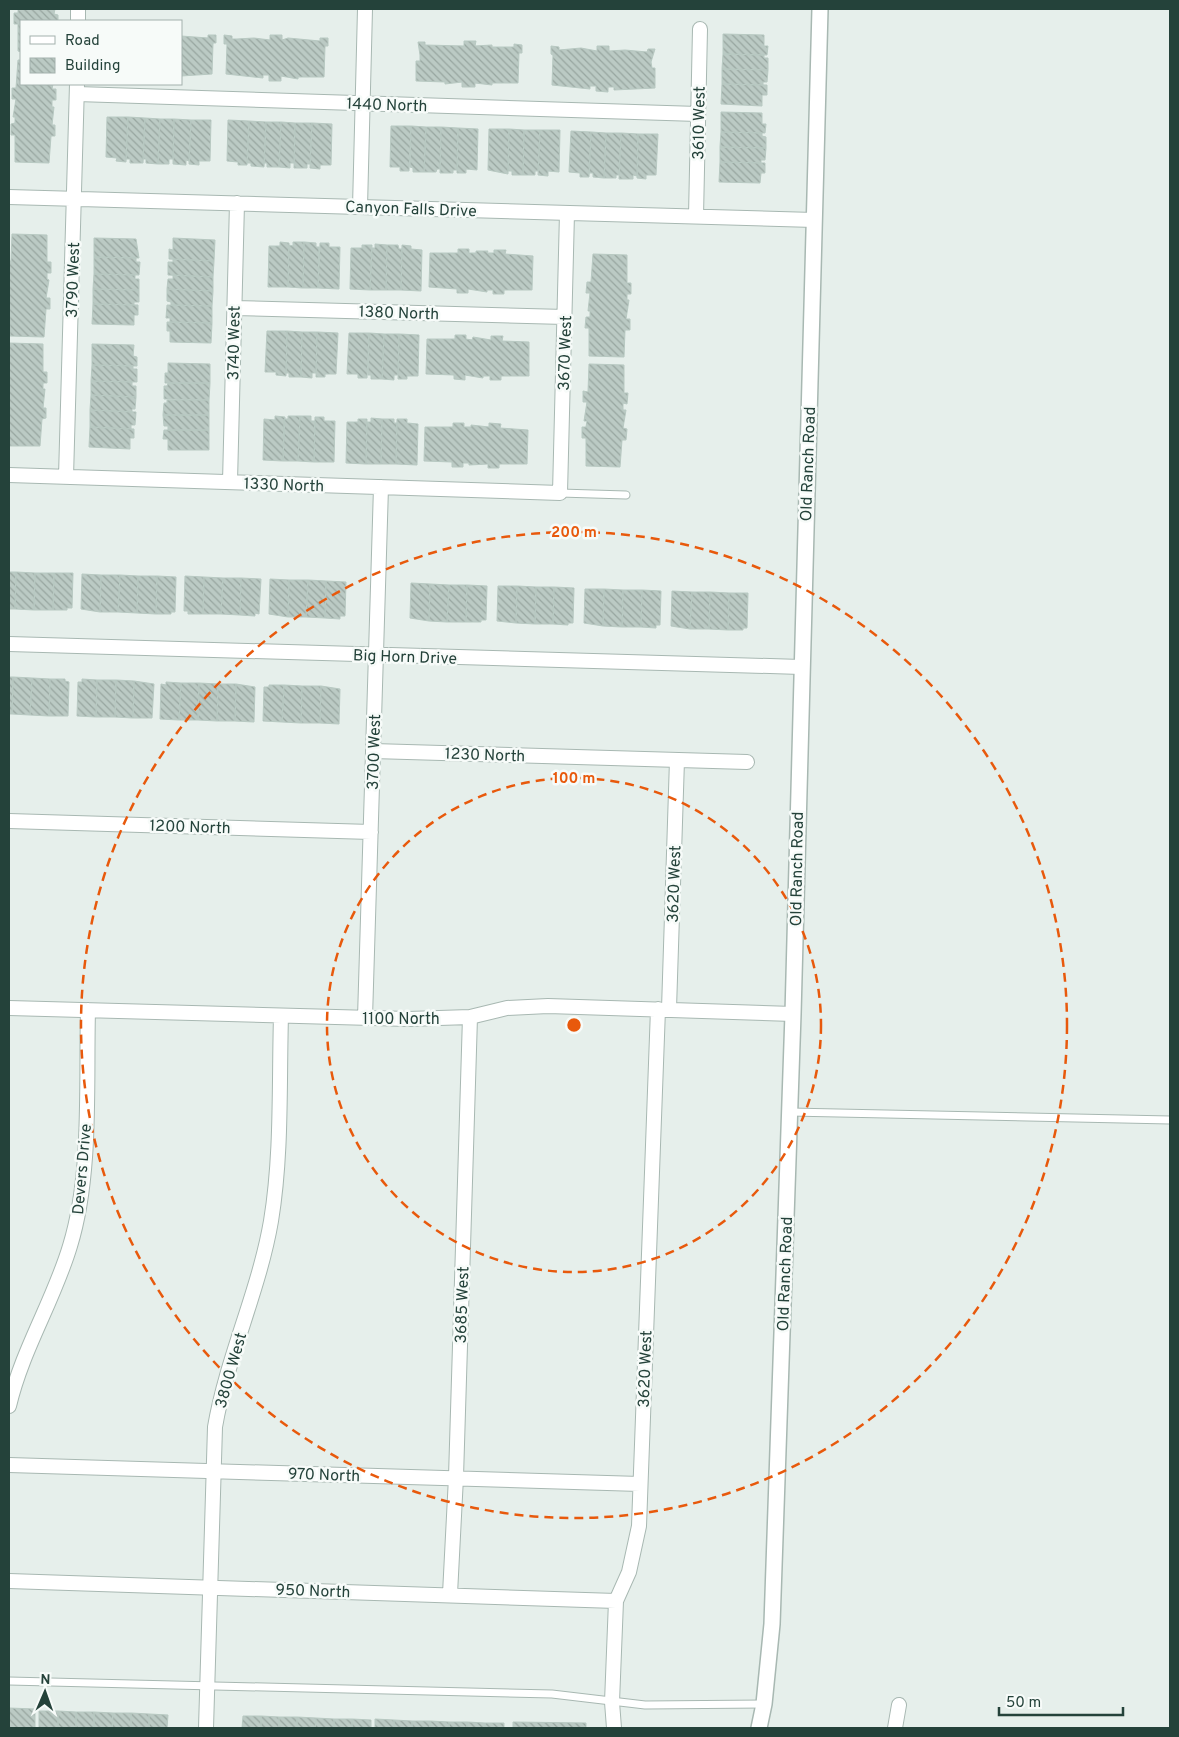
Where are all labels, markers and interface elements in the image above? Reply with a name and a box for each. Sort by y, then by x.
legend [20,20,182,85]
text: Road [65,32,100,51]
text: Building [65,57,120,76]
street label: 3610 West [689,86,711,160]
street label: 1440 North [346,95,428,117]
street label: Canyon Falls Drive [345,198,477,222]
street label: 3790 West [63,242,85,318]
street label: 1380 North [358,303,440,325]
street label: 3740 West [224,305,246,381]
street label: 3670 West [555,315,577,391]
street label: Old Ranch Road [797,406,821,522]
street label: 1330 North [243,475,325,497]
text: 200 m [551,524,597,543]
street label: Big Horn Drive [352,646,457,670]
street label: 3700 West [364,714,386,790]
street label: 1230 North [444,745,526,767]
text: 100 m [553,770,595,789]
street label: Old Ranch Road [787,811,809,927]
street label: 1200 North [149,817,231,839]
street label: 3620 West [664,845,686,923]
street label: 1100 North [362,1010,440,1030]
centre of rings [565,1016,583,1034]
street label: Devers Drive [69,1123,97,1215]
street label: Old Ranch Road [774,1216,798,1332]
street label: 3685 West [452,1266,474,1344]
street label: 3800 West [212,1330,252,1411]
street label: 3620 West [635,1330,657,1408]
street label: 970 North [287,1465,360,1487]
street label: 950 North [275,1581,351,1603]
north arrow [20,1667,70,1717]
text: N [40,1672,51,1689]
scale bar [999,1684,1123,1716]
text: 50 m [1006,1694,1041,1713]

